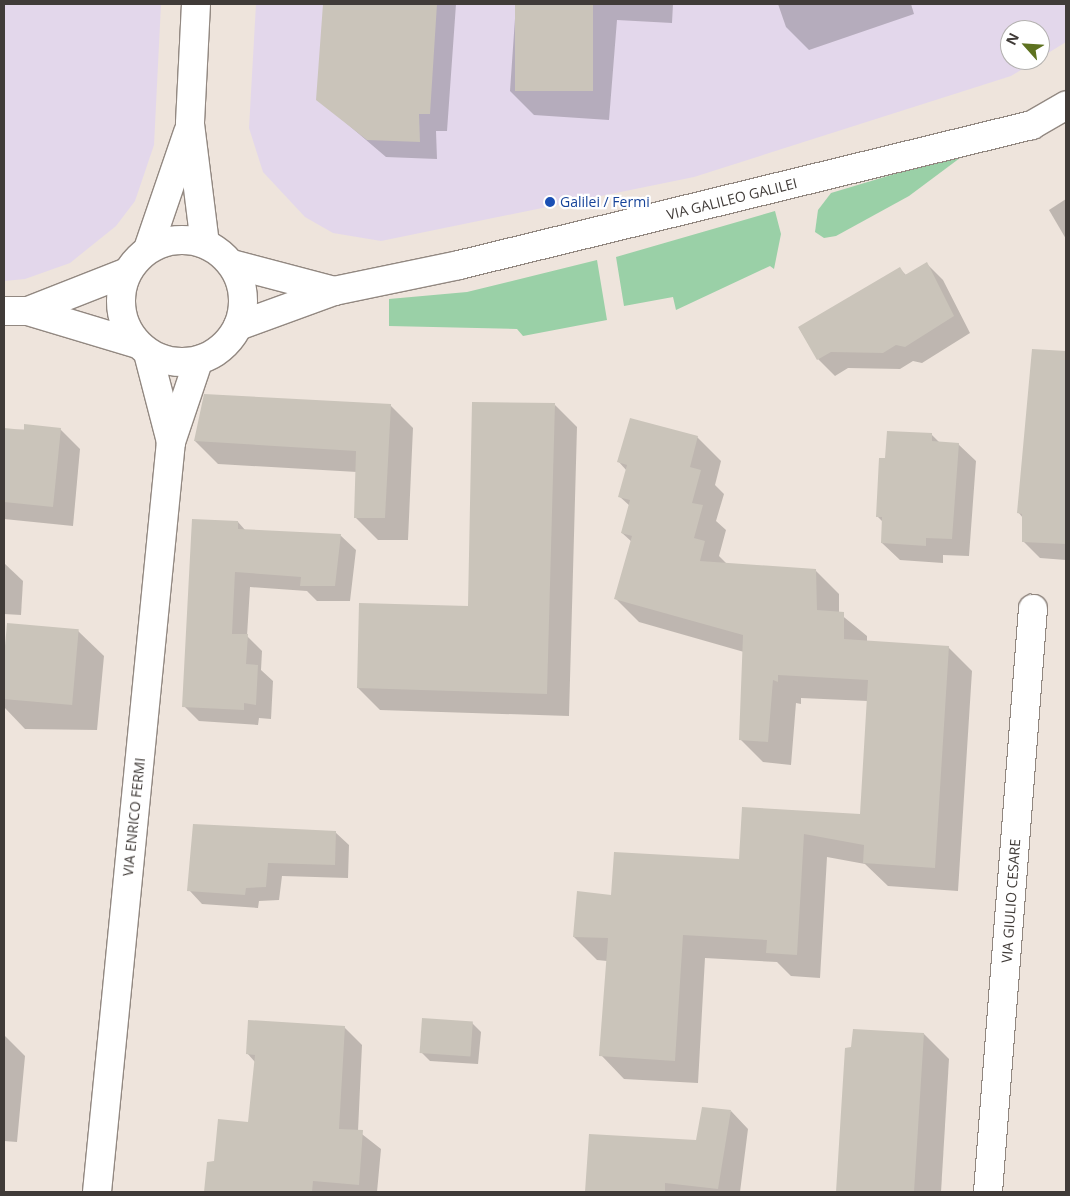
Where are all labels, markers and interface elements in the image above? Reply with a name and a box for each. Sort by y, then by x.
north arrow [1000,20,1050,70]
text: N [1001,29,1023,48]
street label: VIA GALILEO GALILEI [665,175,799,223]
place label: Galilei / Fermi [560,194,650,210]
marker: Galilei / Fermi [544,196,556,208]
street label: VIA ENRICO FERMI [119,757,149,877]
street label: VIA GIULIO CESARE [998,838,1024,964]

